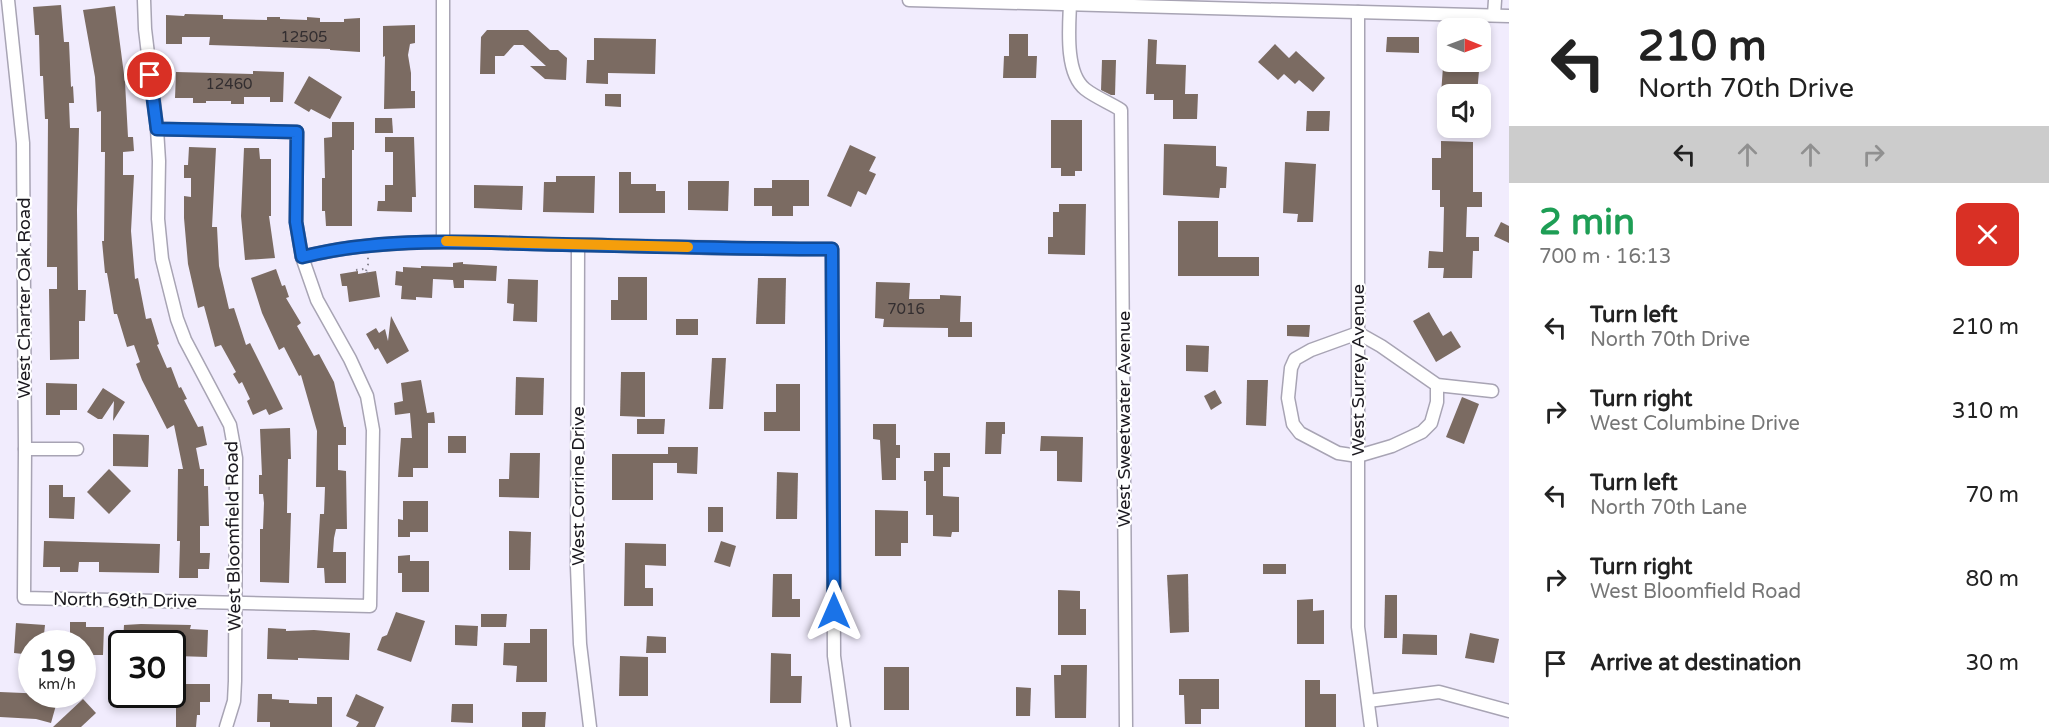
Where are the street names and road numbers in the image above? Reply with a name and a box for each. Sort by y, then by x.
street label: West Charter Oak Road [13,198,35,398]
street label: West Surrey Avenue [1347,284,1369,456]
street label: West Sweetwater Avenue [1113,311,1135,527]
street label: West Corrine Drive [567,406,589,566]
street label: West Bloomfield Road [220,441,246,631]
street label: North 69th Drive [53,588,197,612]

